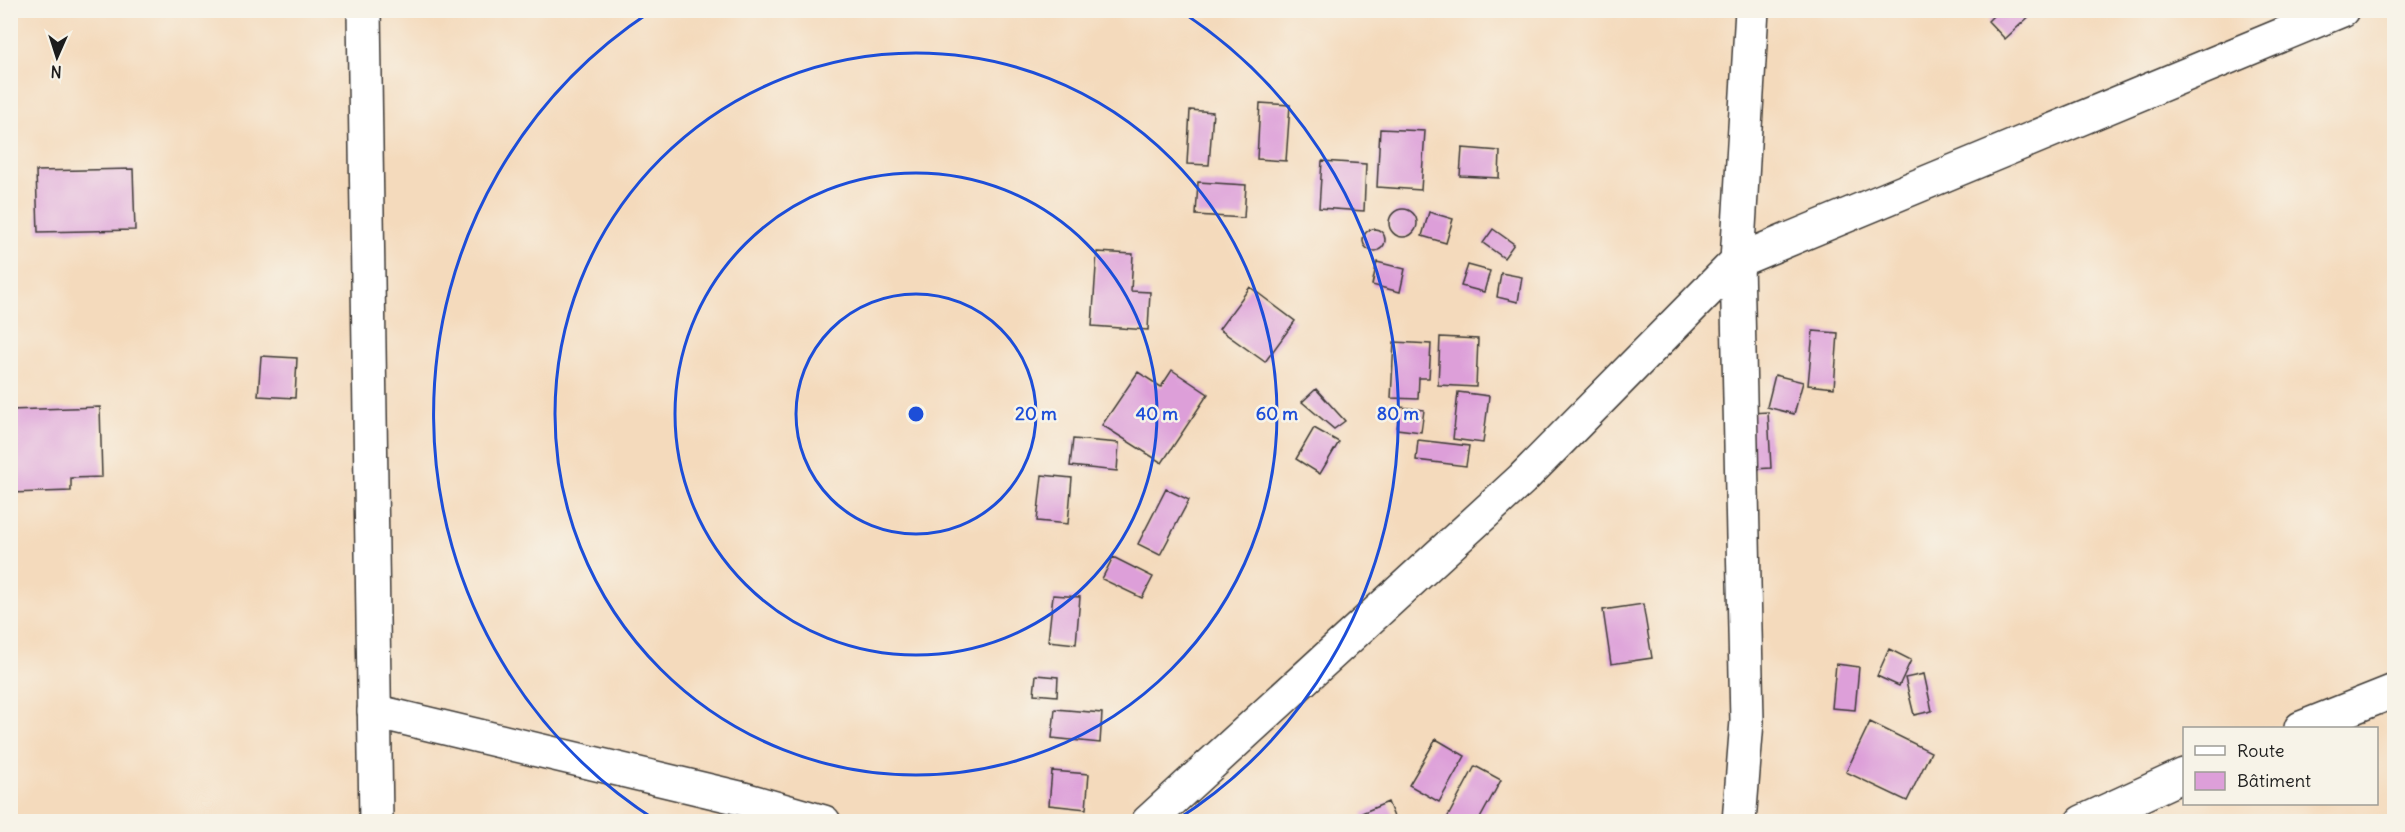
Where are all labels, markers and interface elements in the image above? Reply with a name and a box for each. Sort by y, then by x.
north arrow [27,27,87,87]
text: N [50,62,62,82]
text: 20 m [1015,402,1057,425]
text: 40 m [1136,402,1178,425]
text: 60 m [1256,402,1298,425]
text: 80 m [1377,402,1419,425]
centre of rings [906,404,926,424]
legend [2183,727,2378,805]
text: Route [2237,739,2285,762]
text: Bâtiment [2237,769,2311,792]

